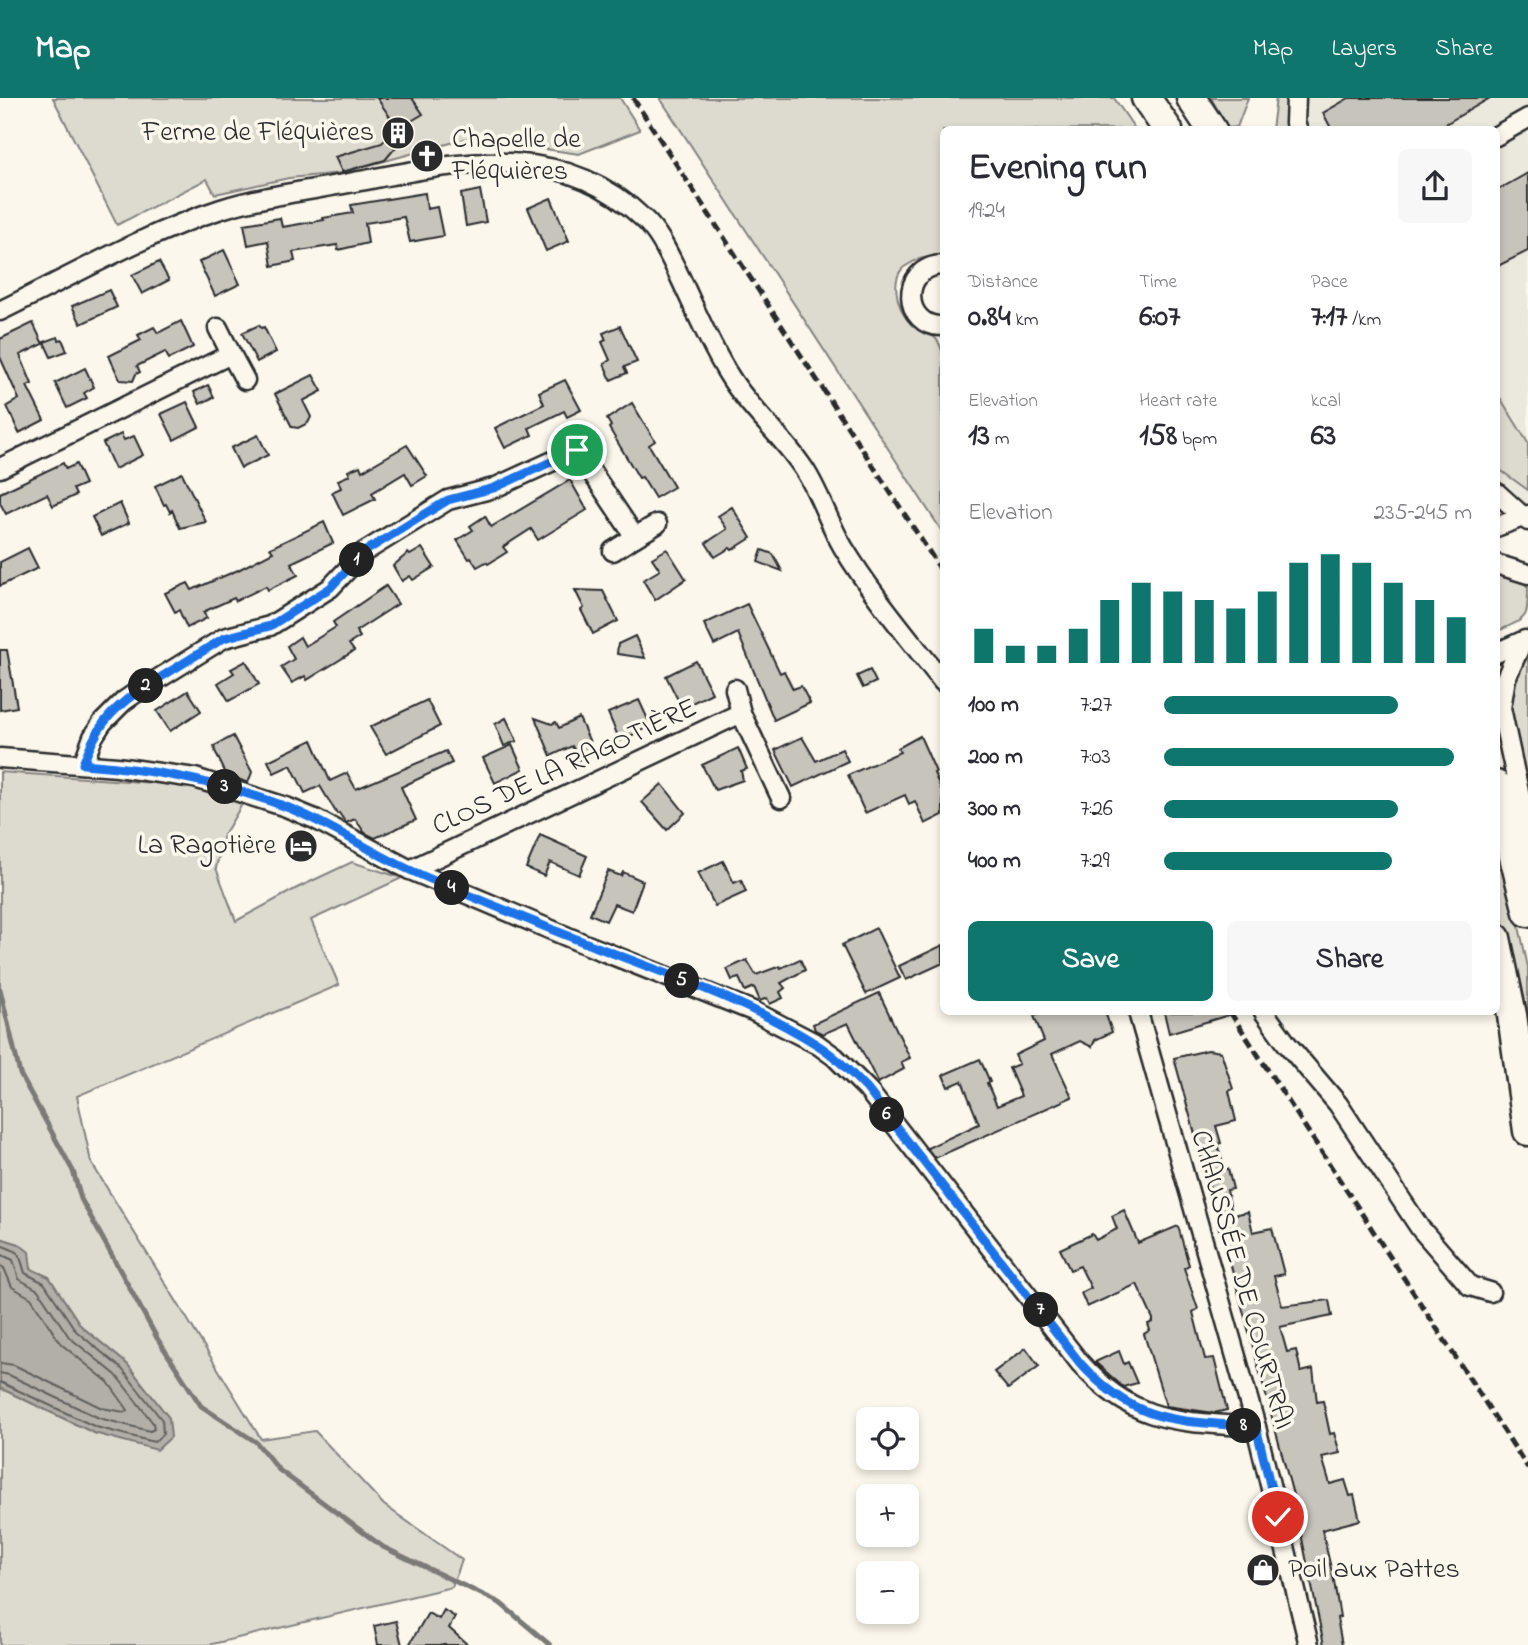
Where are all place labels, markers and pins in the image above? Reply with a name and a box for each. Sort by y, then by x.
place label: Ferme de Fléquières [141,113,374,154]
building icon: Ferme de Fléquières [379,114,417,152]
place label: Chapelle de Fléquières [451,120,581,193]
church icon: Chapelle de Fléquières [408,137,446,175]
pin [547,420,607,480]
pin: 1 [340,542,374,578]
pin: 2 [128,668,164,704]
pin: 3 [208,770,243,804]
place label: La Ragotière [138,826,276,867]
hotel icon: La Ragotière [282,827,320,865]
pin: 4 [434,870,470,906]
pin: 5 [664,964,700,998]
pin: 6 [870,1098,904,1132]
pin: 7 [1024,1292,1058,1328]
pin: 8 [1226,1408,1262,1444]
pin [1248,1487,1308,1547]
place label: Poil aux Pattes [1288,1550,1460,1591]
shop icon: Poil aux Pattes [1244,1551,1282,1589]

